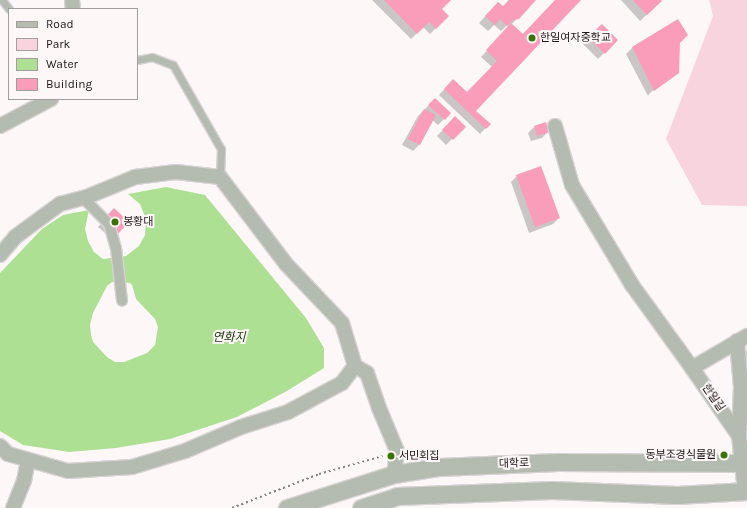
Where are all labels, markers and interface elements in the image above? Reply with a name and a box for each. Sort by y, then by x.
legend [8,8,138,100]
text: Road [46,17,74,31]
place label: 한일여자중학교 [540,31,611,45]
marker: 한일여자중학교 [527,33,537,43]
text: Park [46,37,70,51]
text: Water [46,57,78,71]
text: Building [46,77,92,91]
place label: 봉황대 [123,215,153,229]
marker: 봉황대 [110,217,120,227]
water label: 연화지 [212,331,246,345]
street label: 한일길 [699,382,727,414]
place label: 동부조경식물원 [645,448,716,462]
place label: 서민회집 [399,449,439,463]
marker: 동부조경식물원 [719,450,729,460]
marker: 서민회집 [386,451,396,461]
street label: 대학로 [499,457,529,471]

